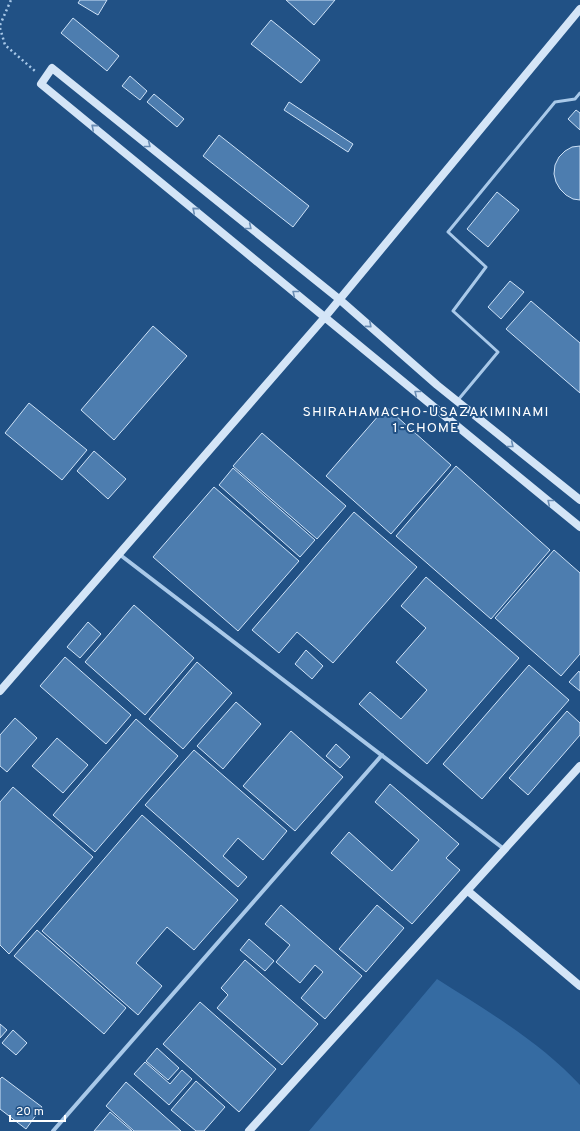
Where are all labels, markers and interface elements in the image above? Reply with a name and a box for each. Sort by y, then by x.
one-way arrow [92,125,99,132]
one-way arrow [144,140,151,147]
one-way arrow [192,208,199,215]
one-way arrow [245,222,252,229]
one-way arrow [292,290,299,297]
one-way arrow [364,321,371,328]
one-way arrow [414,391,422,398]
district label: SHIRAHAMACHO-USAZAKIMINAMI 1-CHOME [303,404,550,437]
one-way arrow [506,440,514,447]
one-way arrow [547,500,554,507]
scale bar [10,1097,65,1123]
text: 20 m [16,1104,44,1120]

